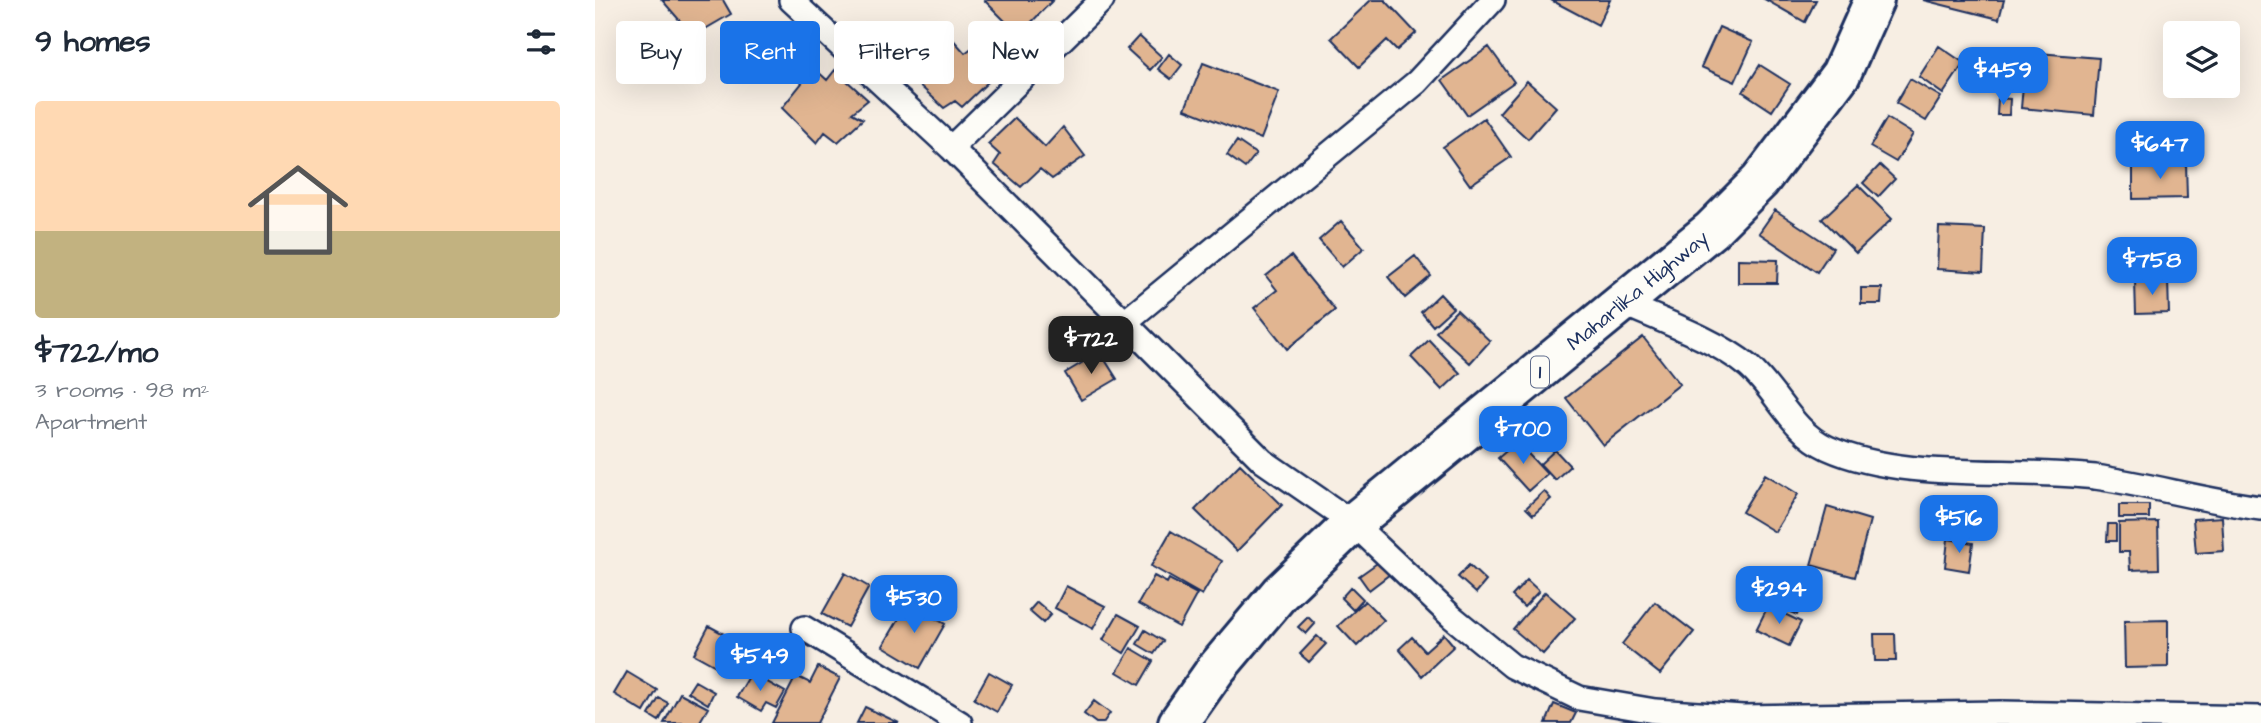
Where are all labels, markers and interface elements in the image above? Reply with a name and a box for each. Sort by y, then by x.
text: 9 homes [35,21,150,63]
chip: Buy [616,21,706,84]
chip: Rent [720,21,820,84]
chip: Filters [834,21,954,84]
chip: New [968,21,1064,84]
map controls [2163,21,2240,98]
button: layers [2163,21,2240,98]
icon: filters [522,23,560,61]
pin: $459 [1962,48,2044,107]
text: $459 [1974,54,2032,86]
pin: $647 [2119,122,2201,181]
text: $647 [2131,128,2189,160]
icon: home [235,147,361,273]
street label: Maharlika Highway [1560,223,1716,357]
pin: $758 [2111,238,2193,297]
text: $758 [2123,244,2181,276]
pin: $722 [1050,316,1132,376]
text: $722 [1064,323,1118,355]
text: $722/mo [35,332,158,374]
road number: 1 [1531,356,1549,388]
text: 3 rooms · 98 m² [35,374,209,406]
text: Apartment [35,406,147,438]
pin: $700 [1482,406,1564,466]
text: $700 [1495,413,1551,445]
pin: $516 [1918,496,2000,555]
text: $516 [1936,502,1982,534]
pin: $294 [1738,566,1820,626]
text: $294 [1752,573,1806,605]
pin: $530 [873,576,955,635]
text: $530 [886,582,942,614]
pin: $549 [719,634,801,693]
text: $549 [731,640,789,672]

